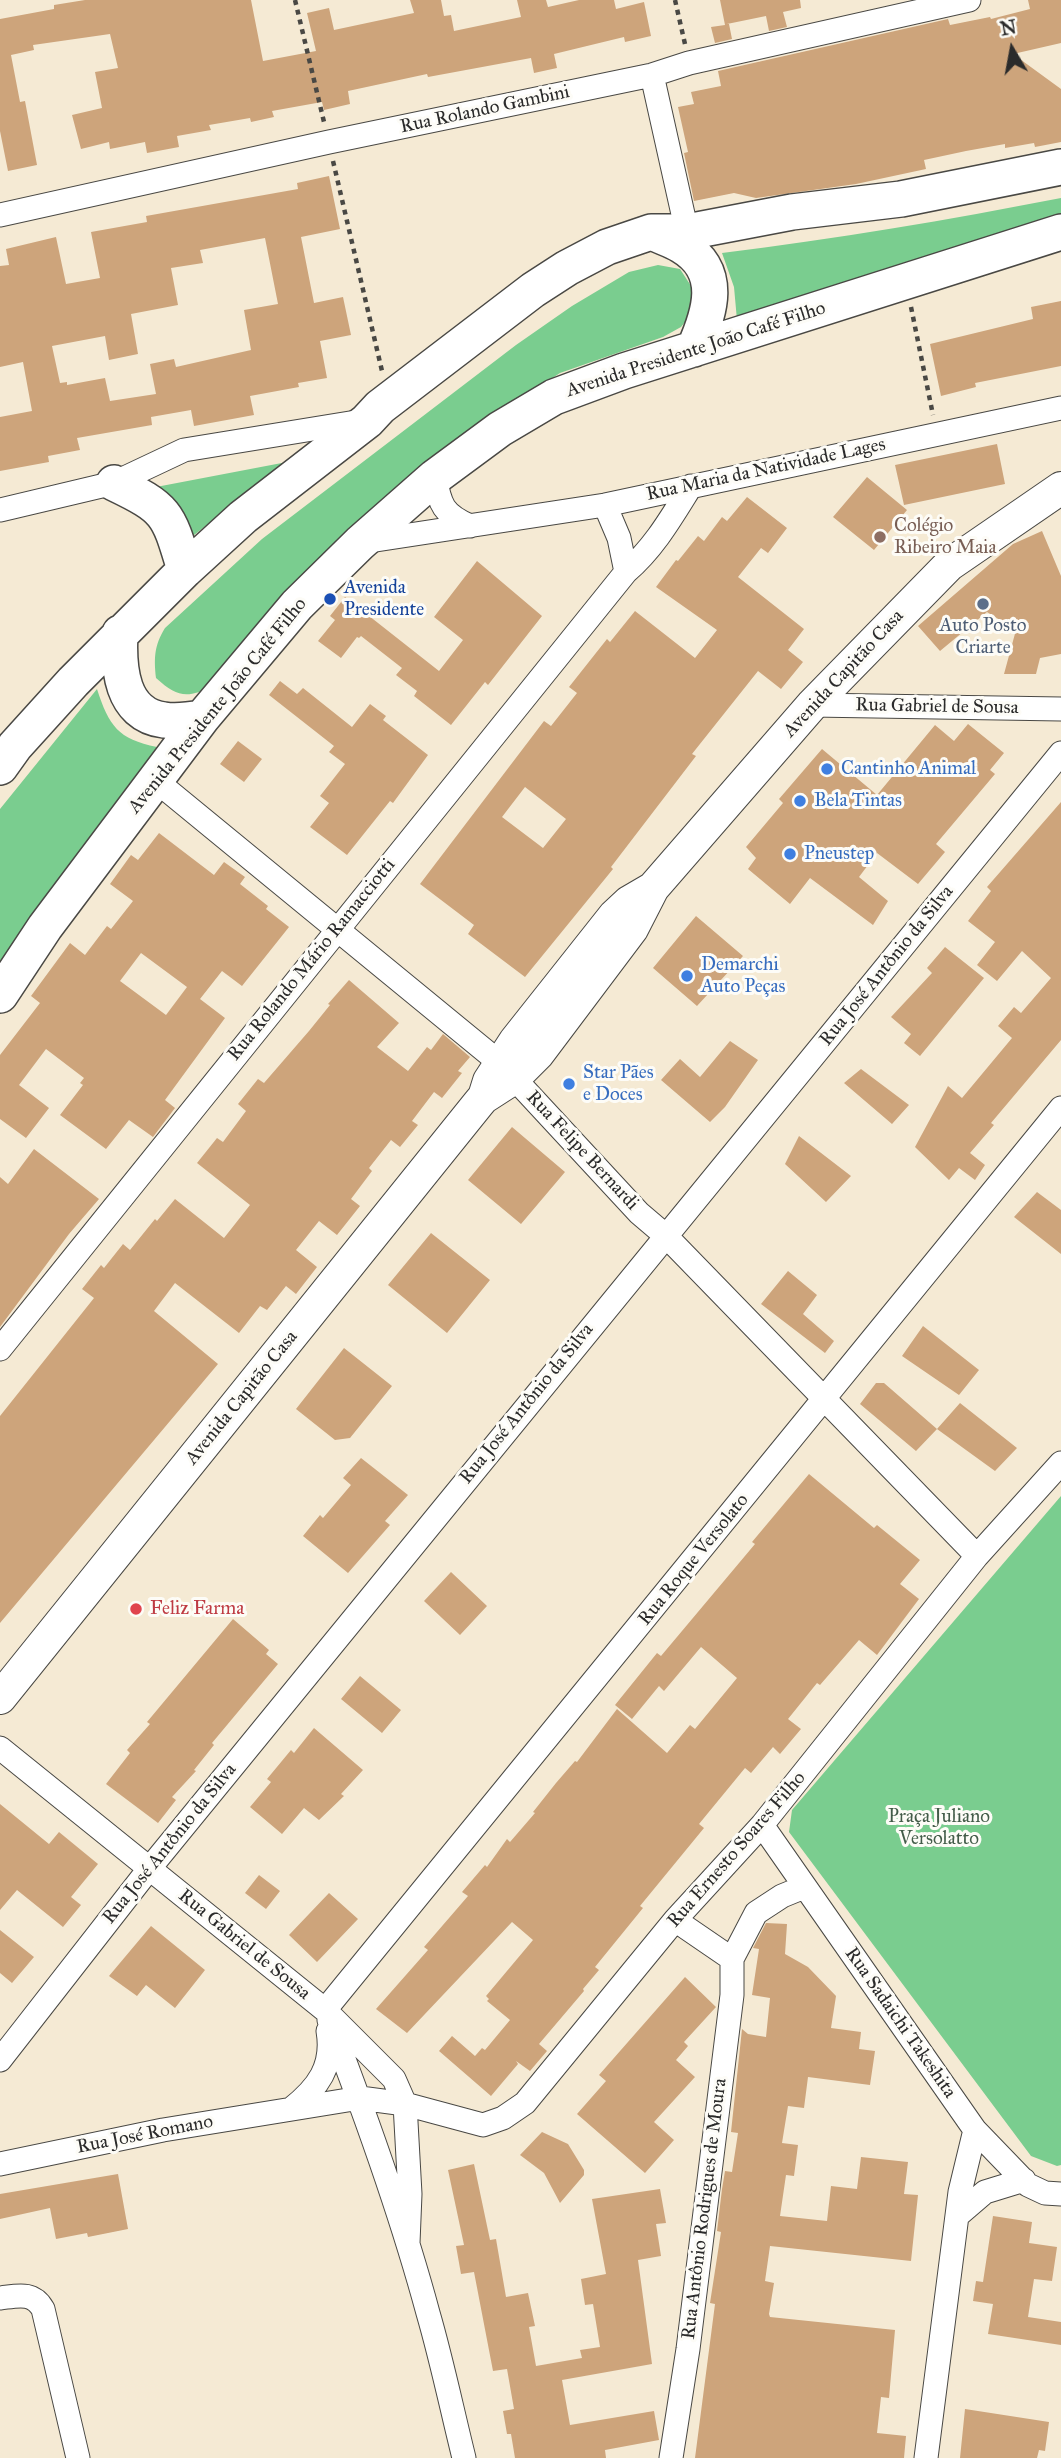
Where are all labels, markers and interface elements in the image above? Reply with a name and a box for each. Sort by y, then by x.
north arrow [977,14,1047,84]
text: N [998,15,1018,41]
street label: Rua Rolando Gambini [398,81,572,139]
street label: Avenida Presidente João Café Filho [564,297,828,403]
street label: Rua Maria da Natividade Lages [644,434,888,506]
place label: Colégio Ribeiro Maia [894,515,997,559]
marker: Colégio Ribeiro Maia [872,529,888,545]
place label: Avenida Presidente [344,577,424,621]
marker: Avenida Presidente [322,591,338,607]
street label: Avenida Presidente João Café Filho [124,593,312,819]
marker: Auto Posto Criarte [975,596,991,612]
street label: Avenida Capitão Casa [779,606,909,742]
place label: Auto Posto Criarte [940,615,1026,659]
street label: Rua Gabriel de Sousa [855,694,1019,720]
place label: Cantinho Animal [841,758,976,780]
marker: Cantinho Animal [819,761,835,777]
place label: Bela Tintas [814,790,902,812]
marker: Bela Tintas [792,793,808,809]
place label: Pneustep [804,843,874,865]
marker: Pneustep [782,846,798,862]
street label: Rua Rolando Mário Ramacciotti [223,854,401,1066]
street label: Rua José Antônio da Silva [815,881,959,1051]
place label: Demarchi Auto Peças [701,954,786,998]
marker: Demarchi Auto Peças [679,968,695,984]
place label: Star Pães e Doces [583,1062,654,1106]
marker: Star Pães e Doces [561,1076,577,1092]
street label: Rua Felipe Bernardi [521,1087,643,1215]
street label: Rua José Antônio da Silva [455,1319,599,1489]
street label: Avenida Capitão Casa [181,1326,303,1470]
street label: Rua Roque Versolato [634,1490,754,1630]
place label: Feliz Farma [150,1598,244,1620]
marker: Feliz Farma [128,1601,144,1617]
street label: Rua José Antônio da Silva [98,1759,242,1929]
street label: Rua Ernesto Soares Filho [663,1767,811,1933]
park label: Praça Juliano Versolatto [888,1806,990,1850]
street label: Rua Gabriel de Sousa [173,1885,315,2005]
street label: Rua Sadaichi Takeshita [839,1943,961,2103]
street label: Rua Antônio Rodrigues de Moura [678,2077,732,2341]
street label: Rua José Romano [75,2111,215,2159]

